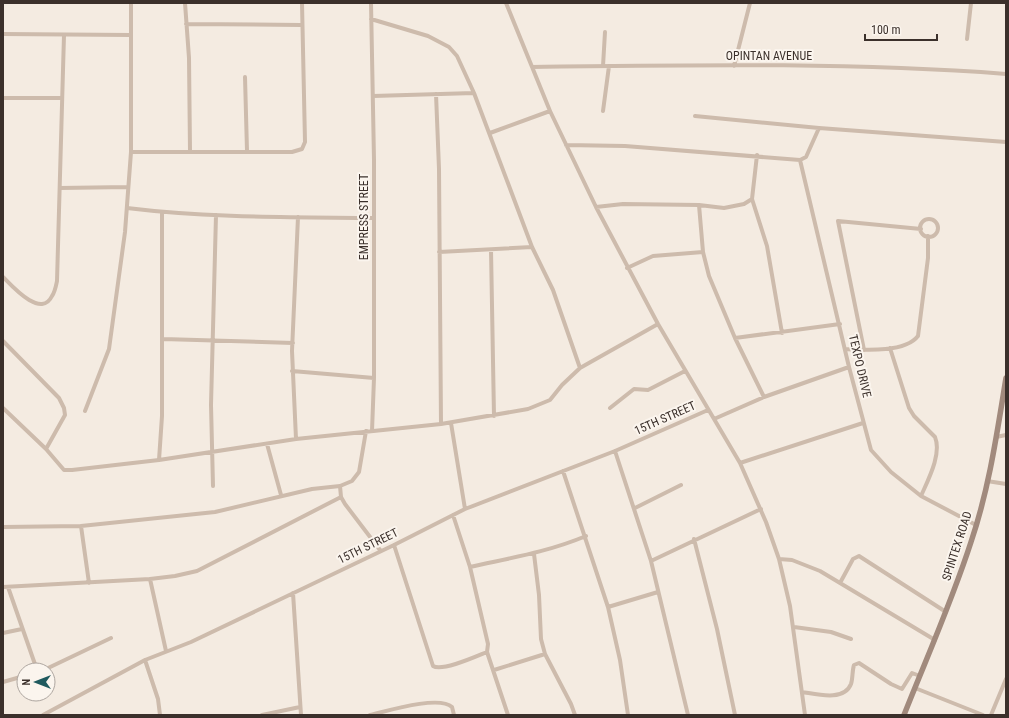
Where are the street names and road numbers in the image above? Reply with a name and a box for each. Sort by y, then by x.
street label: OPINTAN AVENUE [726,49,812,63]
street label: EMPRESS STREET [357,174,371,260]
street label: TEXPO DRIVE [846,333,874,399]
street label: 15TH STREET [632,398,698,438]
street label: SPINTEX ROAD [939,509,975,582]
street label: 15TH STREET [336,525,400,567]

